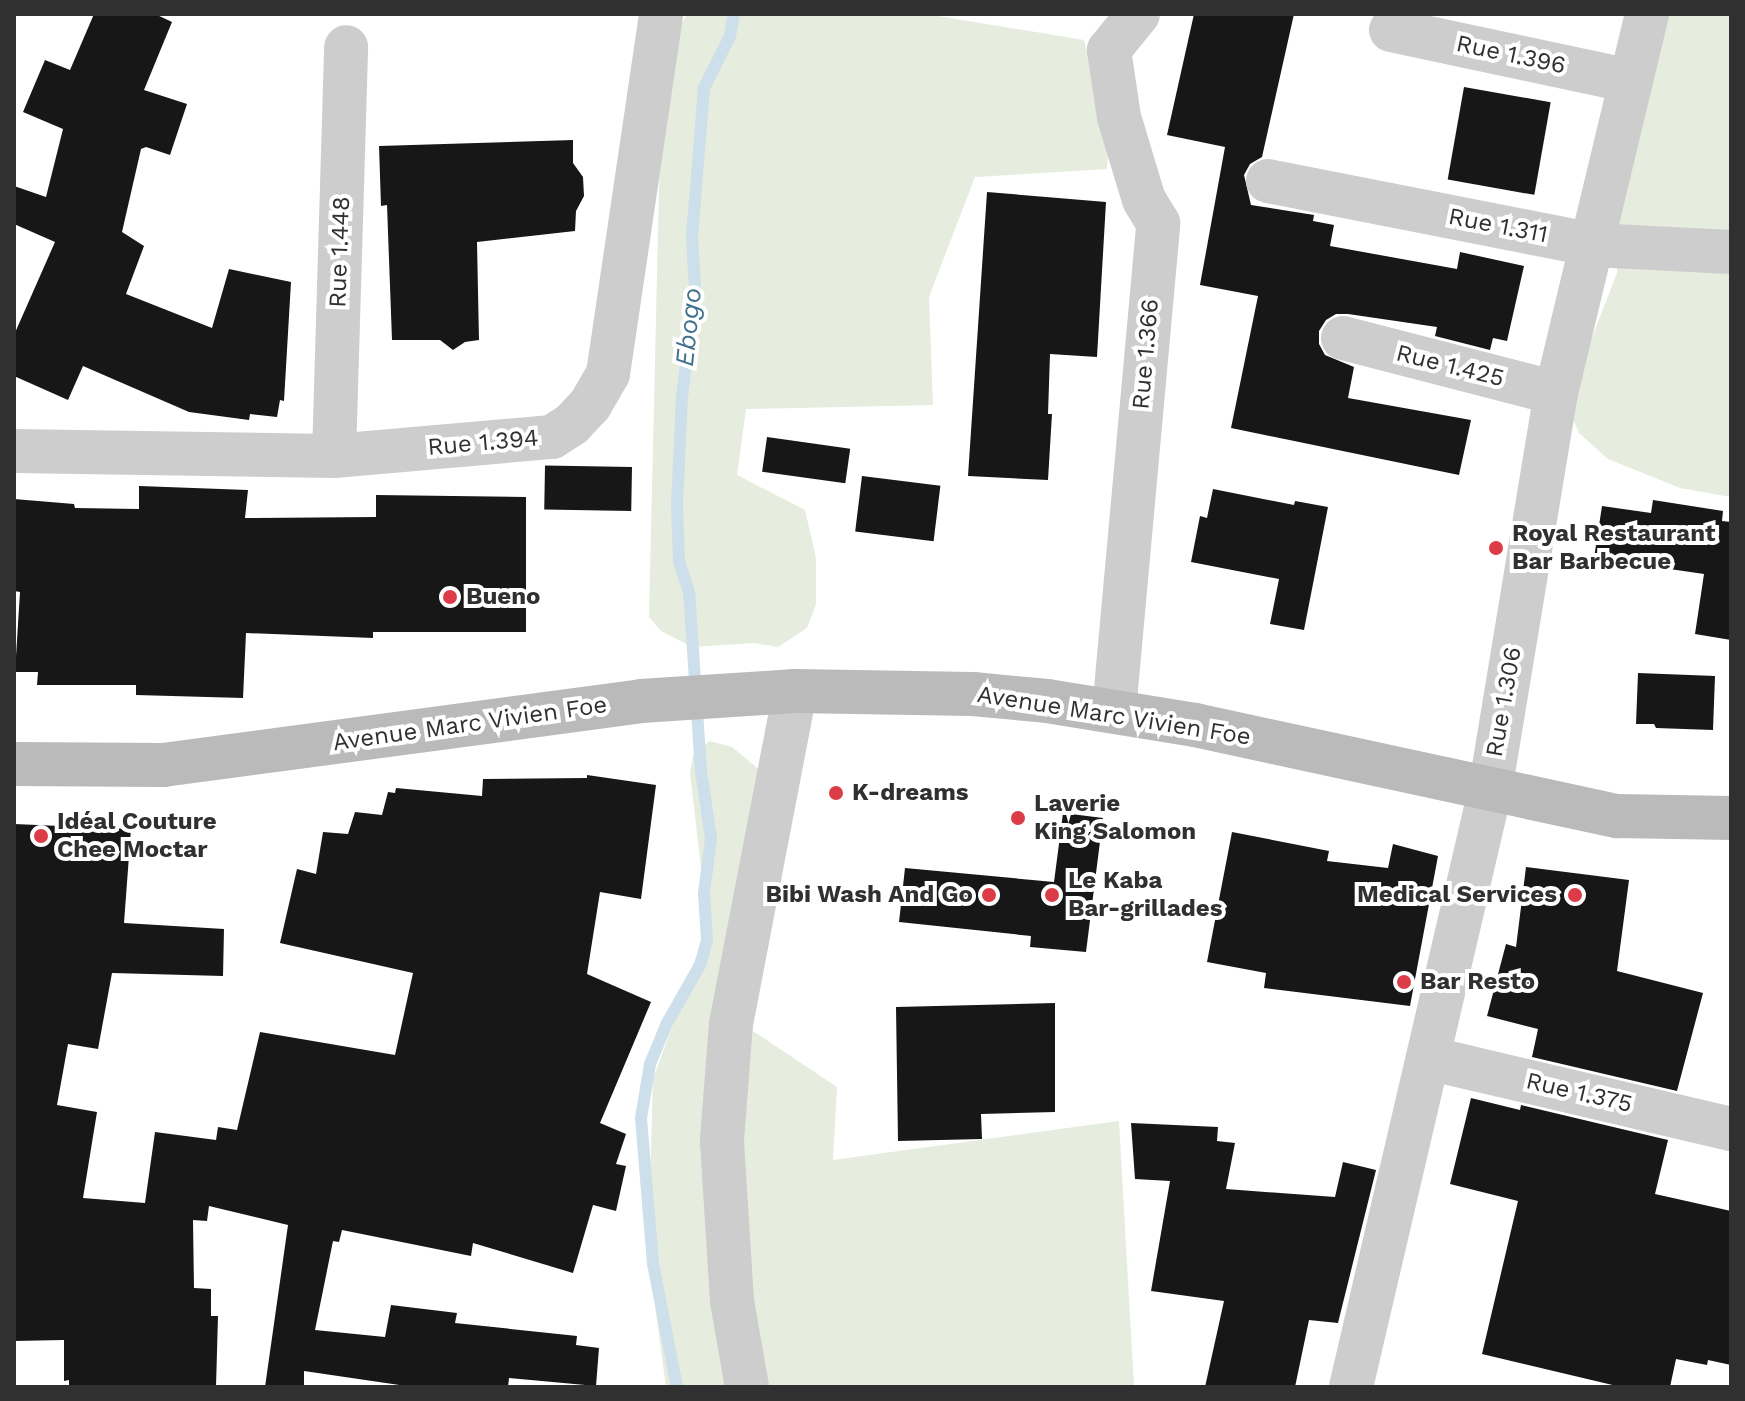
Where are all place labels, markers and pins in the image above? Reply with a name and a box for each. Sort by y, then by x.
place label: Royal Restaurant Bar Barbecue [1512,520,1716,576]
marker: Royal Restaurant Bar Barbecue [1487,539,1505,557]
place label: Bueno [466,583,540,611]
marker: Bueno [441,588,459,606]
place label: K-dreams [852,779,969,807]
marker: K-dreams [827,784,845,802]
place label: Laverie King Salomon [1034,790,1196,846]
place label: Idéal Couture Chee Moctar [57,808,217,864]
marker: Laverie King Salomon [1009,809,1027,827]
marker: Idéal Couture Chee Moctar [32,827,50,845]
place label: Le Kaba Bar-grillades [1068,867,1222,923]
place label: Bibi Wash And Go [765,881,973,909]
place label: Medical Services [1357,881,1557,909]
marker: Medical Services [1564,884,1586,906]
marker: Bibi Wash And Go [980,886,998,904]
marker: Le Kaba Bar-grillades [1043,886,1061,904]
place label: Bar Resto [1420,968,1535,996]
marker: Bar Resto [1395,973,1413,991]

